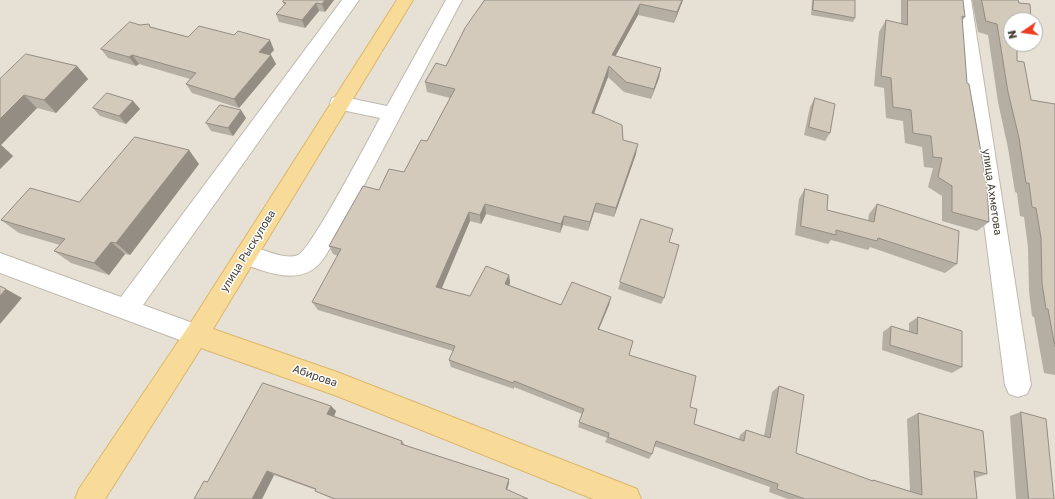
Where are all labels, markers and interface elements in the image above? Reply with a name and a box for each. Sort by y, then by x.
north arrow [1003,12,1043,52]
text: N [1005,29,1019,40]
street label: улица Ахметова [979,148,1005,236]
street label: улица Рыскулова [217,208,279,294]
street label: Абирова [291,362,339,390]

